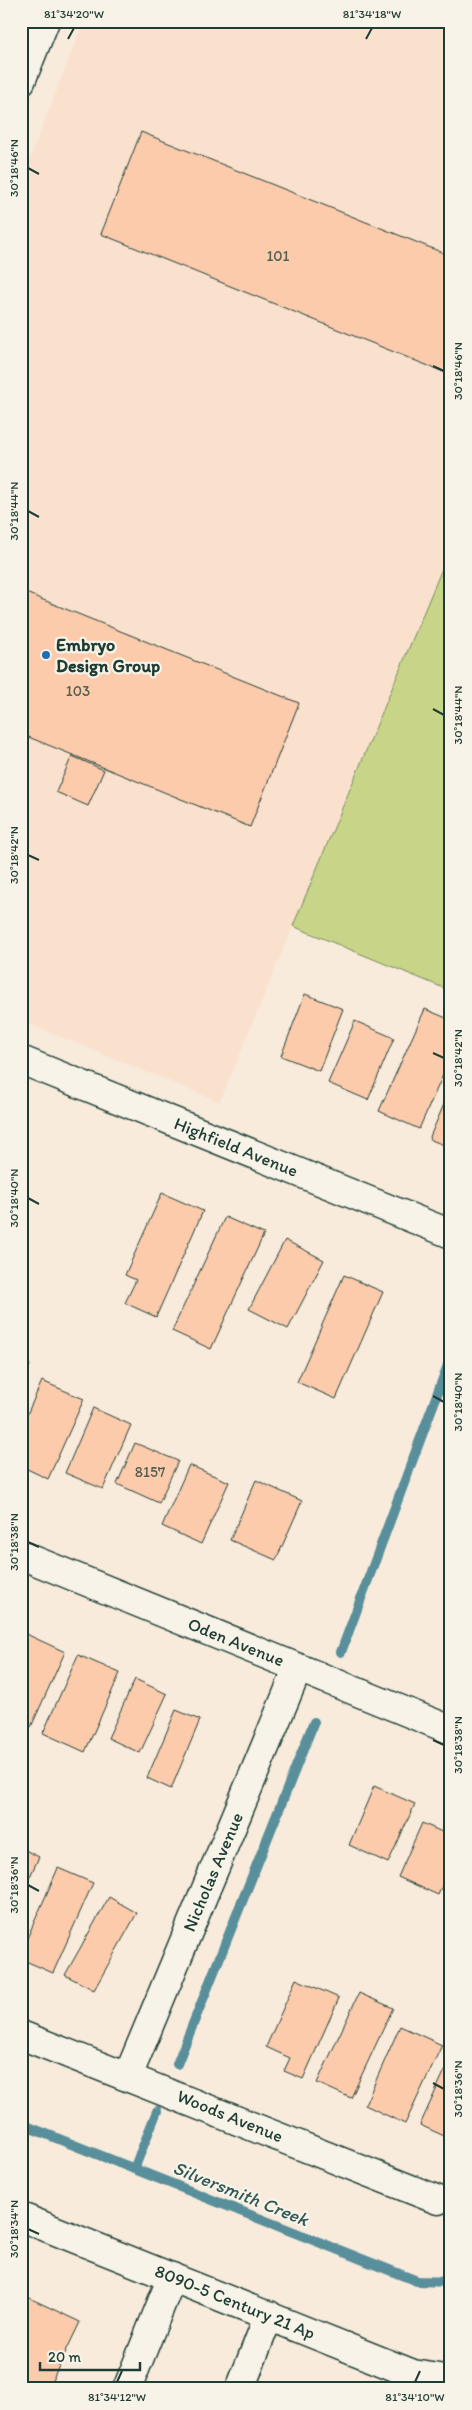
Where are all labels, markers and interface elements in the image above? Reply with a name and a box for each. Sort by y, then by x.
text: 81°34'20"W [44,7,104,21]
text: 81°34'18"W [343,7,401,21]
text: 30°18'46"N [7,139,21,197]
house number: 101 [266,247,290,265]
text: 30°18'46"N [451,342,465,400]
text: 30°18'44"N [7,482,21,540]
place label: Embryo Design Group [56,634,160,677]
marker: Embryo Design Group [40,649,52,661]
house number: 103 [66,682,90,700]
text: 30°18'44"N [451,686,465,744]
text: 30°18'42"N [7,826,21,884]
text: 30°18'42"N [451,1029,465,1087]
street label: Highfield Avenue [171,1112,301,1182]
text: 30°18'40"N [7,1169,21,1227]
text: 30°18'40"N [451,1373,465,1431]
house number: 8157 [135,1463,166,1481]
text: 30°18'38"N [7,1513,21,1571]
street label: Oden Avenue [185,1613,287,1671]
text: 30°18'38"N [451,1716,465,1774]
street label: Nicholas Avenue [178,1809,248,1935]
text: 30°18'36"N [7,1856,21,1914]
text: 30°18'36"N [451,2060,465,2118]
street label: Woods Avenue [174,2085,286,2147]
water label: Silversmith Creek [170,2156,313,2231]
text: 30°18'34"N [7,2200,21,2258]
street label: 8090-5 Century 21 Ap [152,2260,318,2344]
scale bar [40,2340,140,2372]
text: 20 m [48,2348,82,2366]
text: 81°34'12"W [88,2390,146,2404]
text: 81°34'10"W [385,2390,445,2404]

